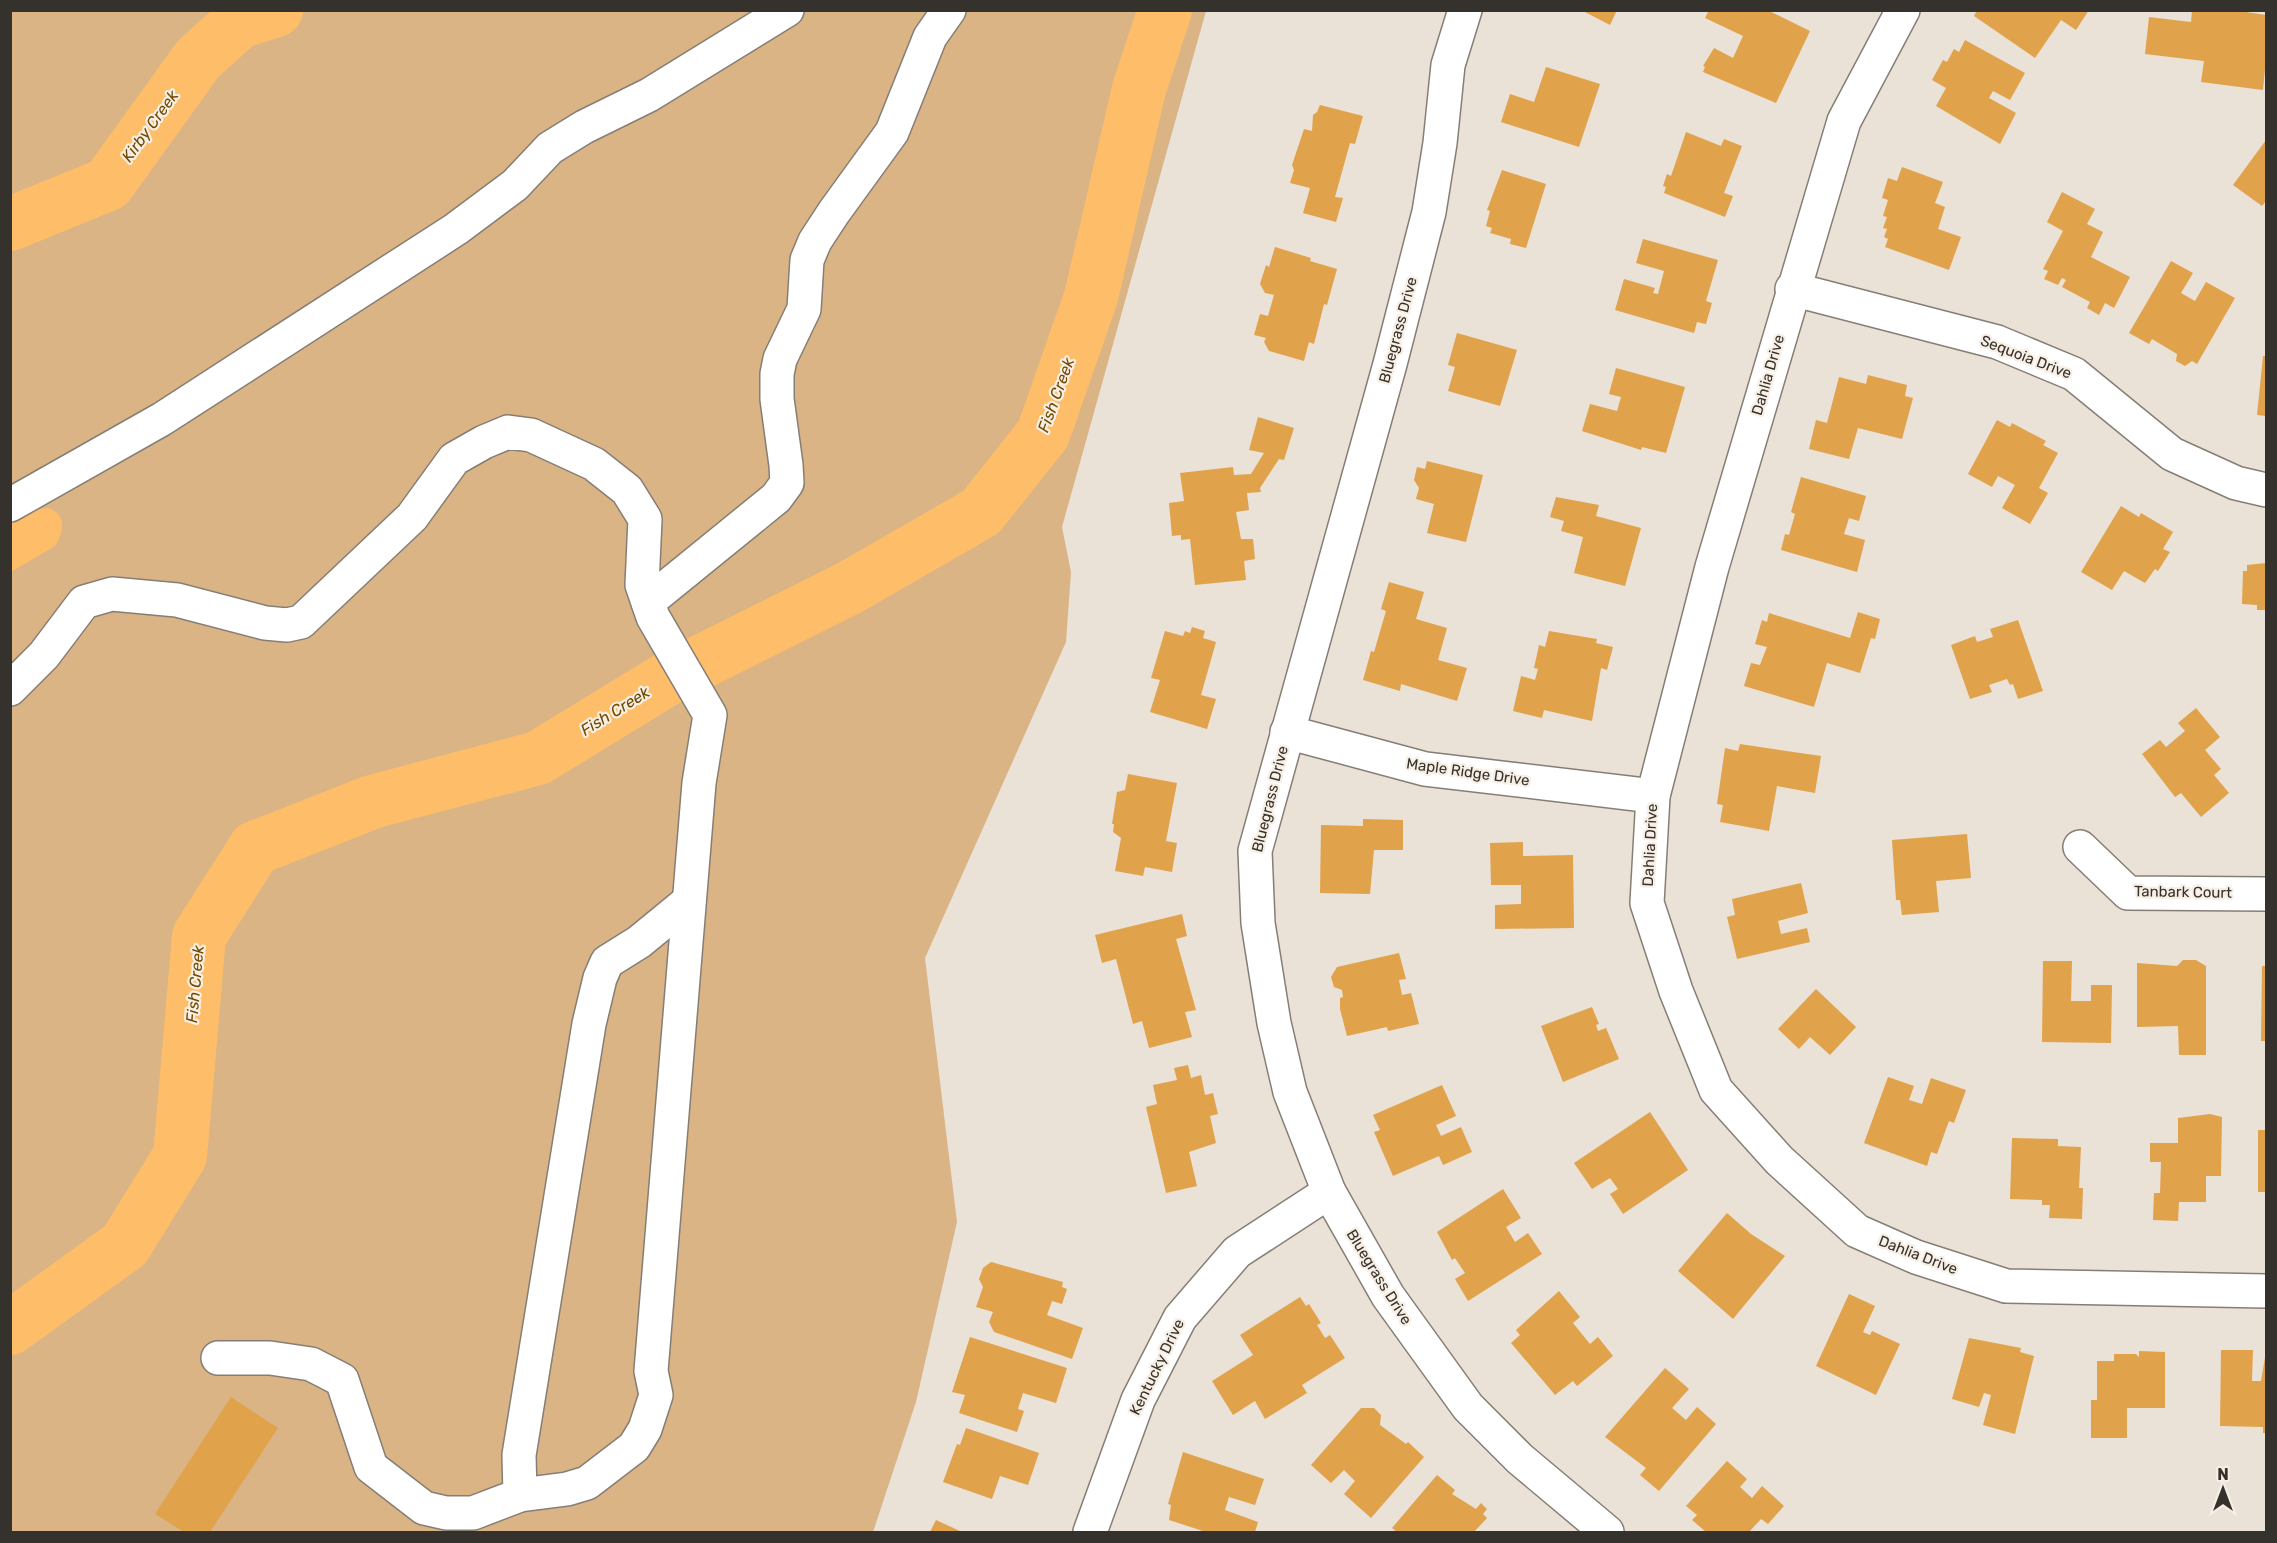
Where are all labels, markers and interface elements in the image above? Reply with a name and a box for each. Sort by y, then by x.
water label: Kirby Creek [118,86,183,165]
street label: Bluegrass Drive [1375,275,1421,385]
street label: Sequoia Drive [1978,331,2074,383]
street label: Dahlia Drive [1748,333,1788,417]
water label: Fish Creek [1034,354,1078,435]
water label: Fish Creek [577,682,654,740]
street label: Bluegrass Drive [1248,744,1292,854]
street label: Maple Ridge Drive [1405,754,1531,790]
street label: Dahlia Drive [1639,803,1661,887]
street label: Tanbark Court [2134,882,2232,902]
water label: Fish Creek [182,944,208,1024]
street label: Bluegrass Drive [1342,1226,1416,1328]
street label: Dahlia Drive [1876,1232,1960,1278]
street label: Kentucky Drive [1126,1316,1188,1418]
north arrow [2193,1459,2253,1519]
text: N [2217,1465,2229,1484]

